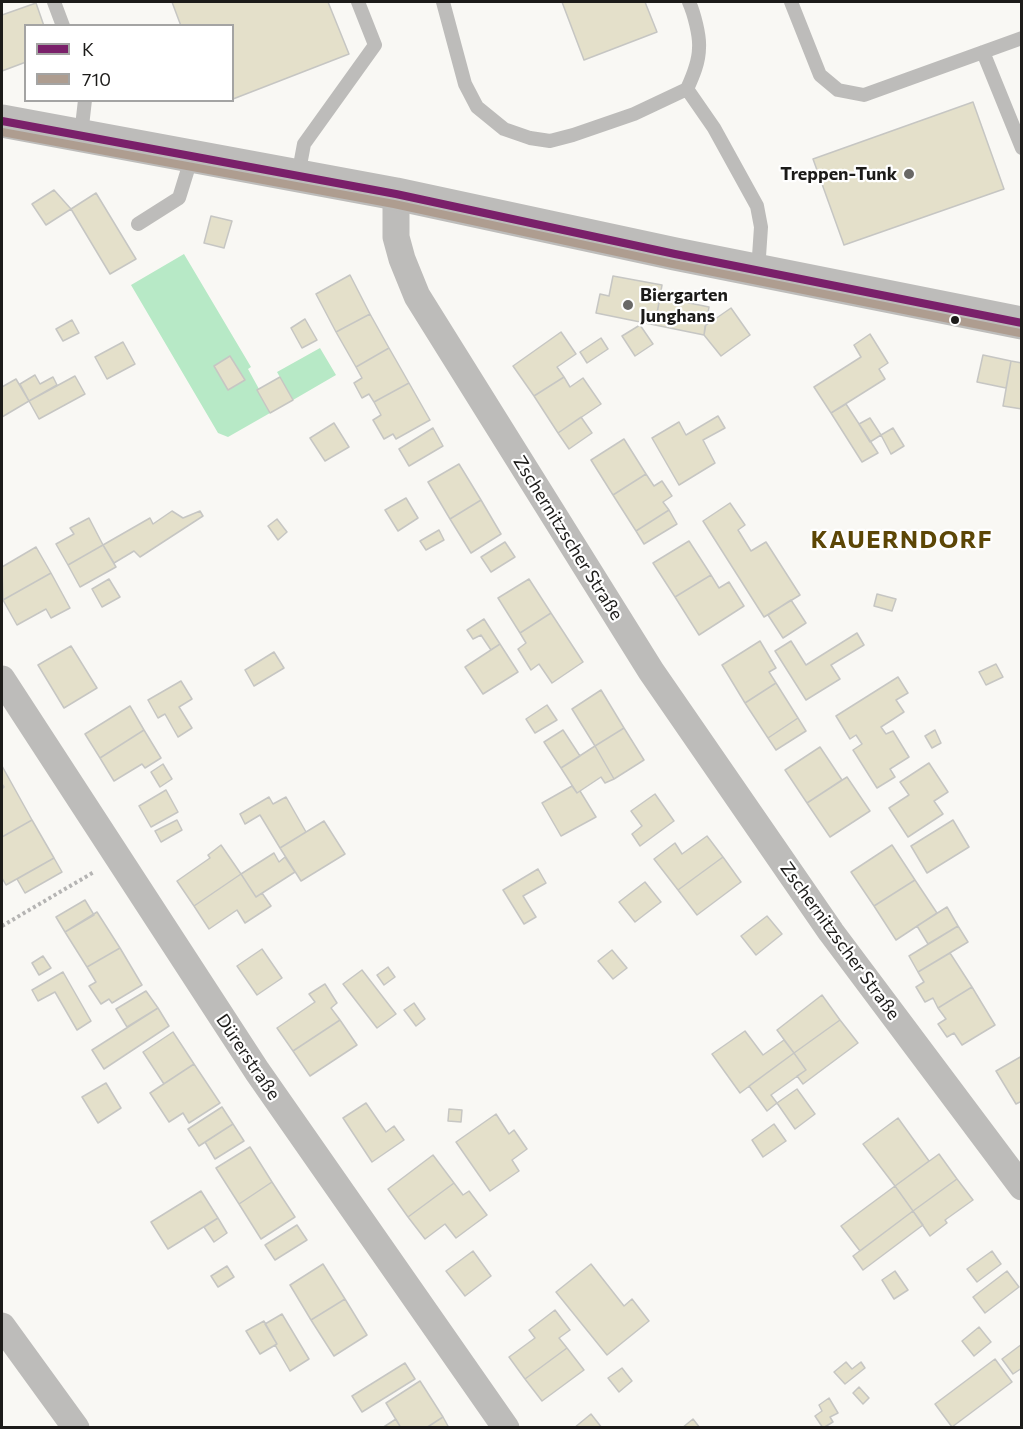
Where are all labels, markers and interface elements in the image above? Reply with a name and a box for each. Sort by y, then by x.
legend [24,24,234,102]
text: K [82,38,94,60]
text: 710 [82,68,111,90]
place label: Treppen-Tunk [780,163,897,185]
marker: Treppen-Tunk [902,167,916,181]
place label: Biergarten Junghans [640,284,728,326]
marker: Biergarten Junghans [621,298,635,312]
unlabelled marker [949,314,961,326]
street label: Zschernitzscher Straße [509,452,627,624]
district label: KAUERNDORF [811,526,993,554]
street label: Zschernitzscher Straße [776,858,904,1024]
street label: Dürerstraße [211,1010,285,1104]

